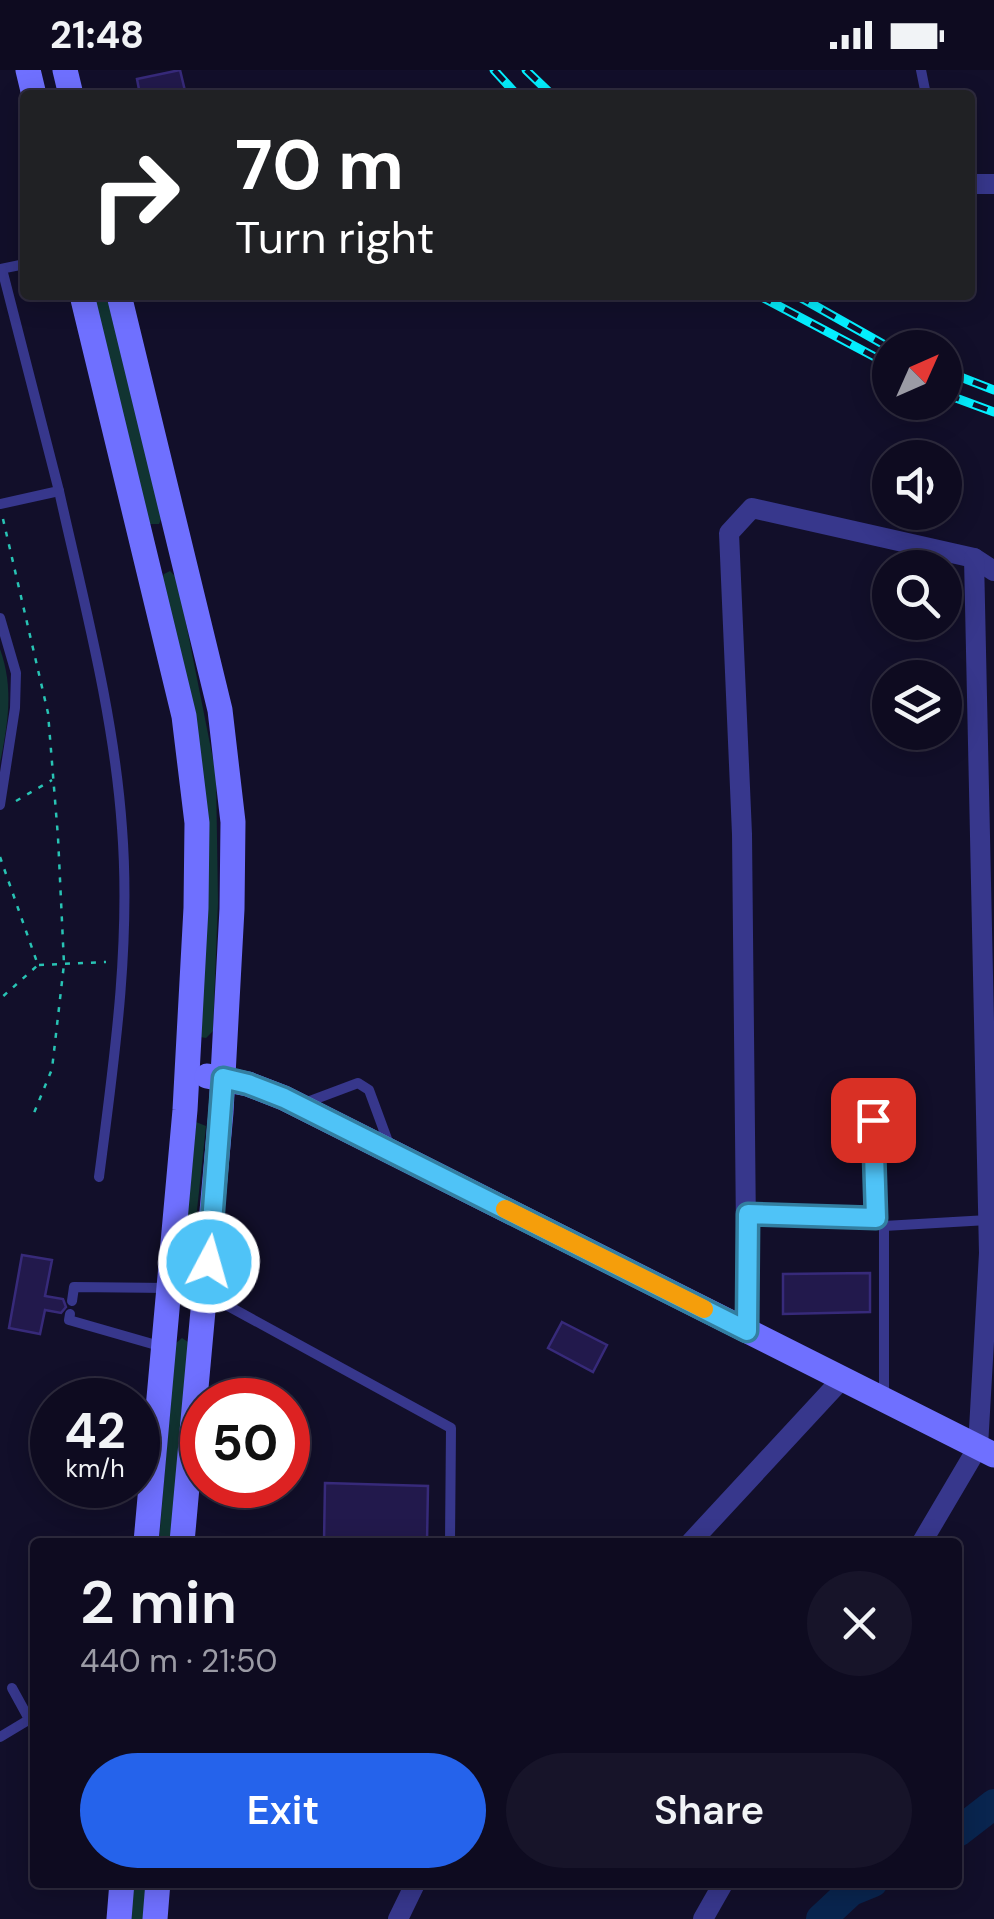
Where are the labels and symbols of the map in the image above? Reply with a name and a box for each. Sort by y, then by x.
north arrow [872,330,962,420]
pin [831,1078,916,1163]
position arrow [157,1210,261,1314]
speed limit sign: 50 [180,1378,310,1508]

